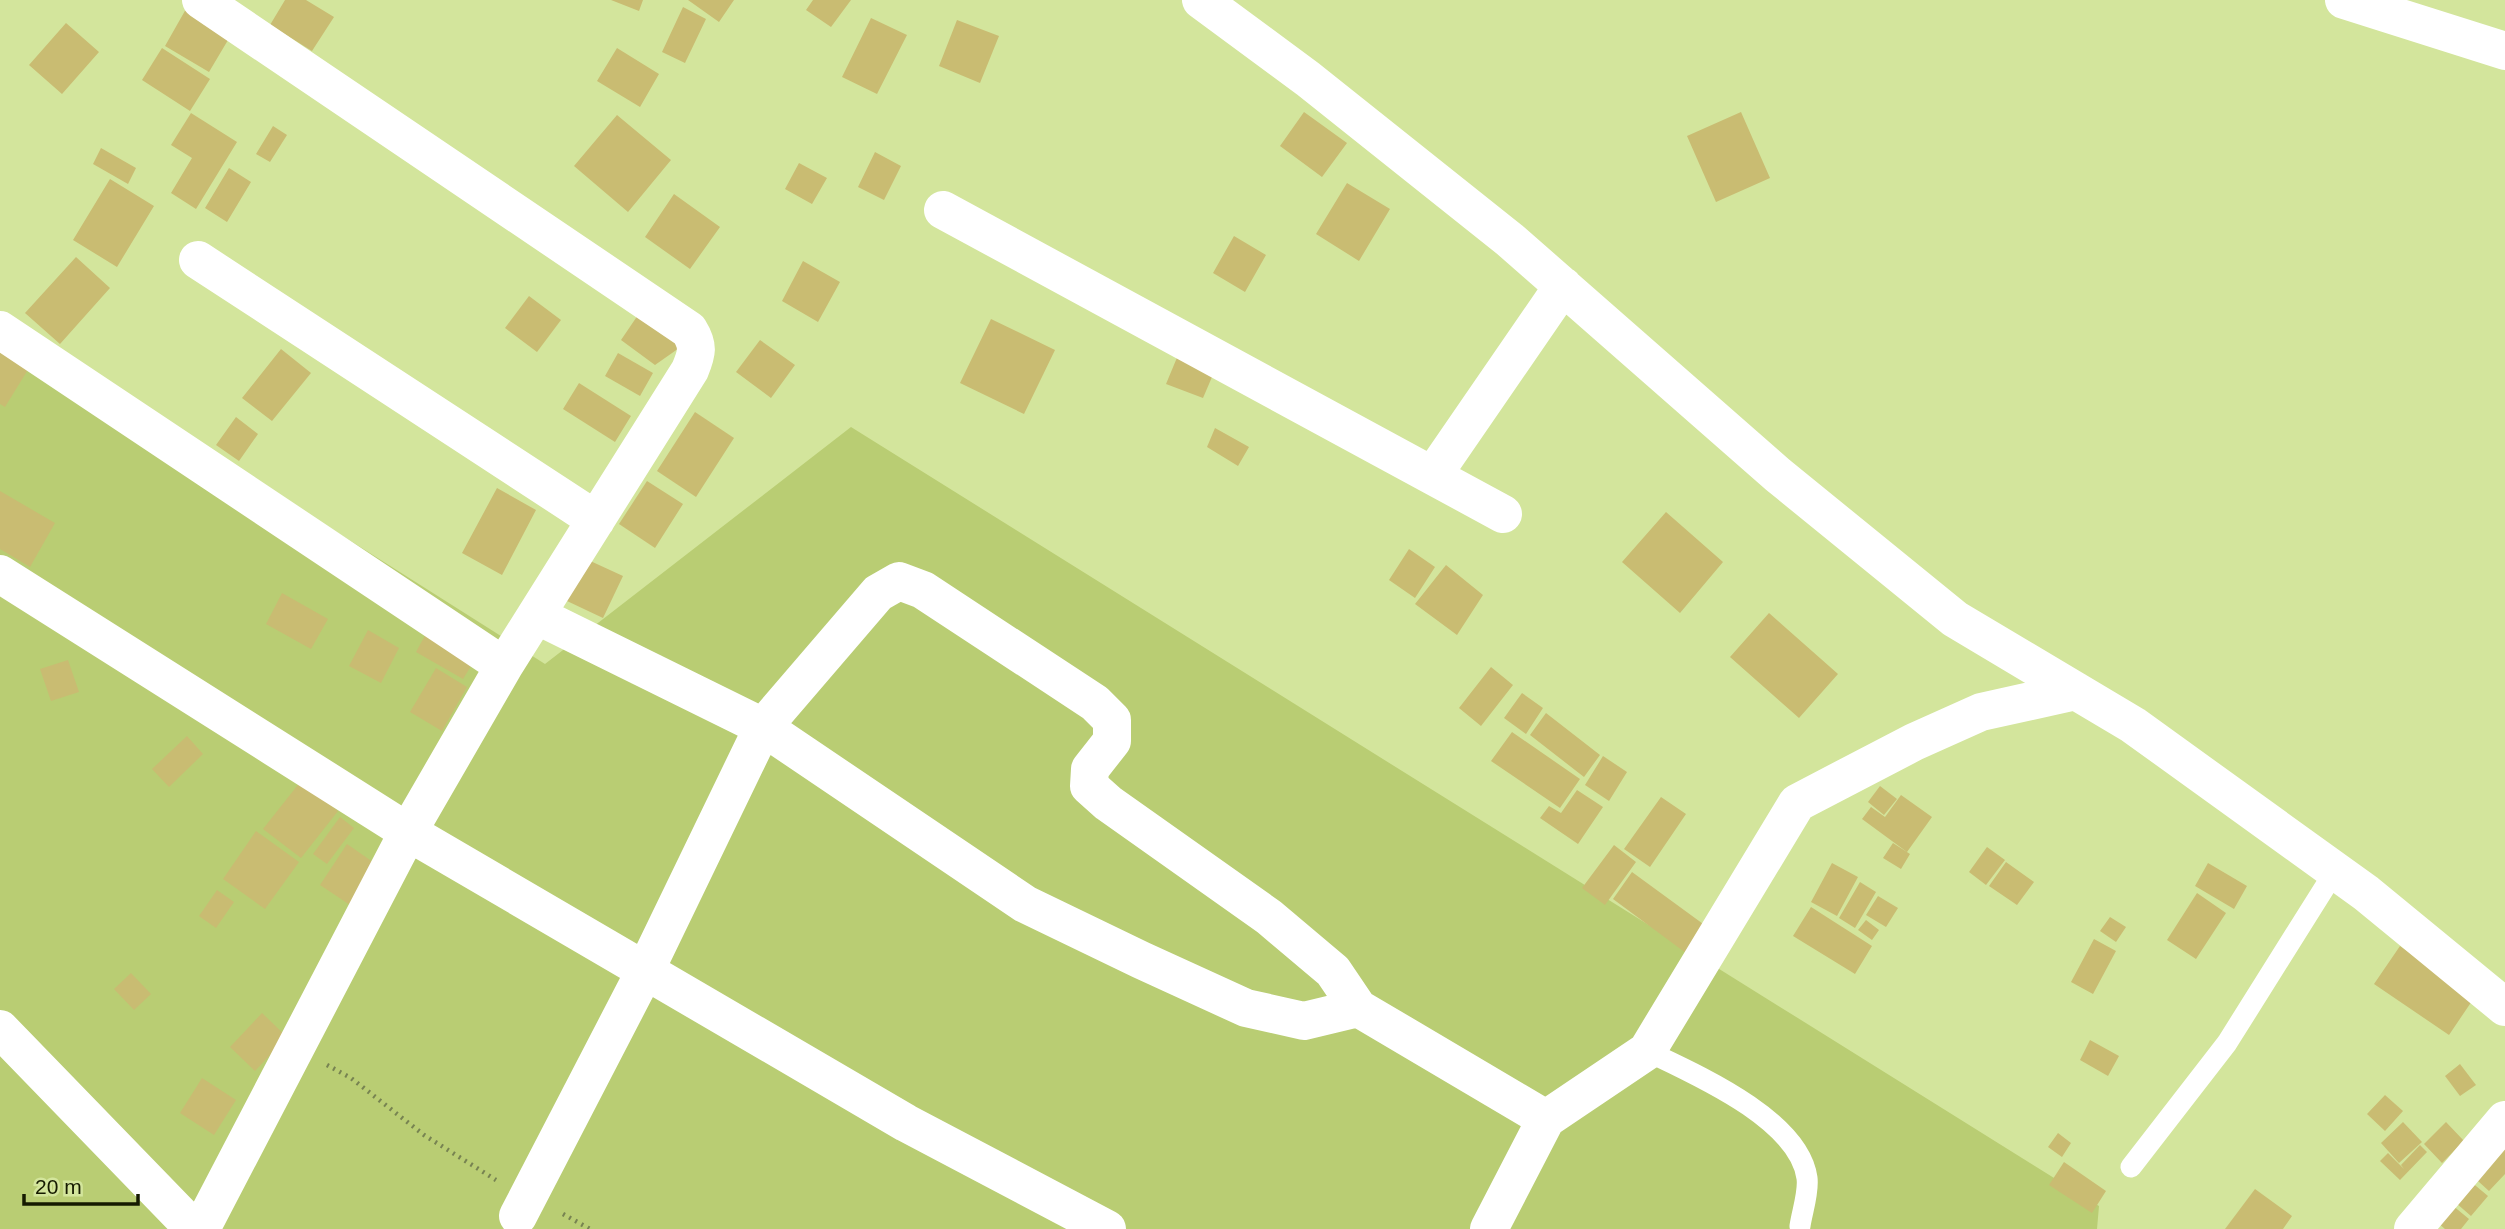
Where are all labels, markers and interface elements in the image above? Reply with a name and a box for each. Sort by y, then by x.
scale bar [24,1162,138,1206]
text: 20 m [35,1175,82,1198]

